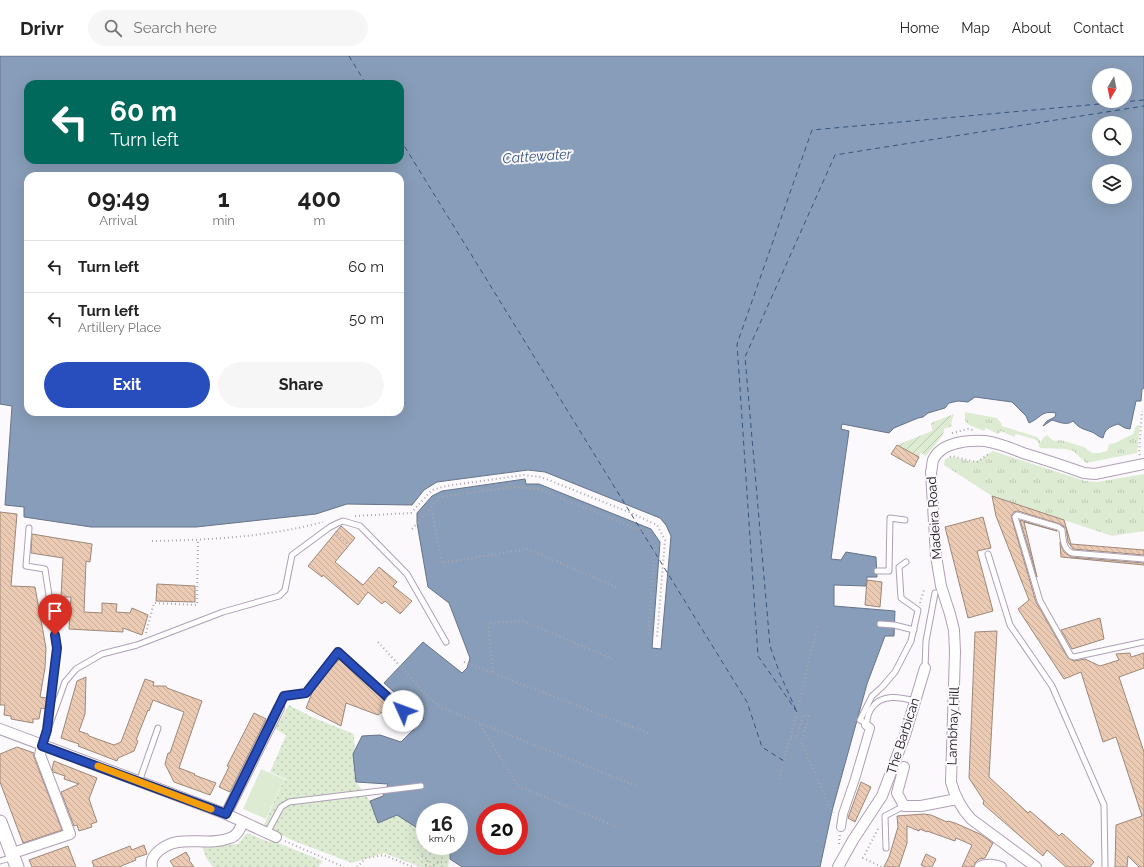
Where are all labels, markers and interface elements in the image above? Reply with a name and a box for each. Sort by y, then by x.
search box [88,10,368,46]
text: Drivr [20,17,64,39]
icon: search [102,17,124,39]
text: Search here [134,19,217,37]
text: Home [900,20,939,36]
text: Map [961,20,990,36]
text: About [1012,20,1051,36]
text: Contact [1073,20,1124,36]
north arrow [1092,68,1132,108]
map controls [1092,68,1132,204]
text: 60 m [110,95,177,128]
icon: left [44,96,96,148]
button: search [1092,116,1132,156]
text: Turn left [110,129,179,150]
water label: Cattewater [502,146,573,166]
button: layers [1092,164,1132,204]
text: 09:49 [87,184,150,213]
text: 1 [218,184,230,213]
text: 400 [298,184,341,213]
text: Arrival [99,213,137,228]
text: min [213,213,235,228]
text: m [313,213,325,228]
icon: left [44,256,66,278]
text: Turn left [78,258,139,276]
text: 60 m [348,258,384,276]
text: Turn left [78,302,139,320]
icon: left [44,308,66,330]
text: 50 m [349,310,384,328]
text: Artillery Place [78,320,161,335]
button: Exit [44,362,210,408]
button: Share [218,362,384,408]
street label: Madeira Road [924,476,944,560]
pin [38,594,72,635]
icon: arrive [44,600,66,622]
street label: Lambhay Hill [944,686,962,766]
position arrow [382,690,424,732]
street label: The Barbican [884,696,922,776]
speed limit sign: 20 [476,803,528,855]
text: 16 [431,812,453,836]
text: km/h [429,833,455,844]

